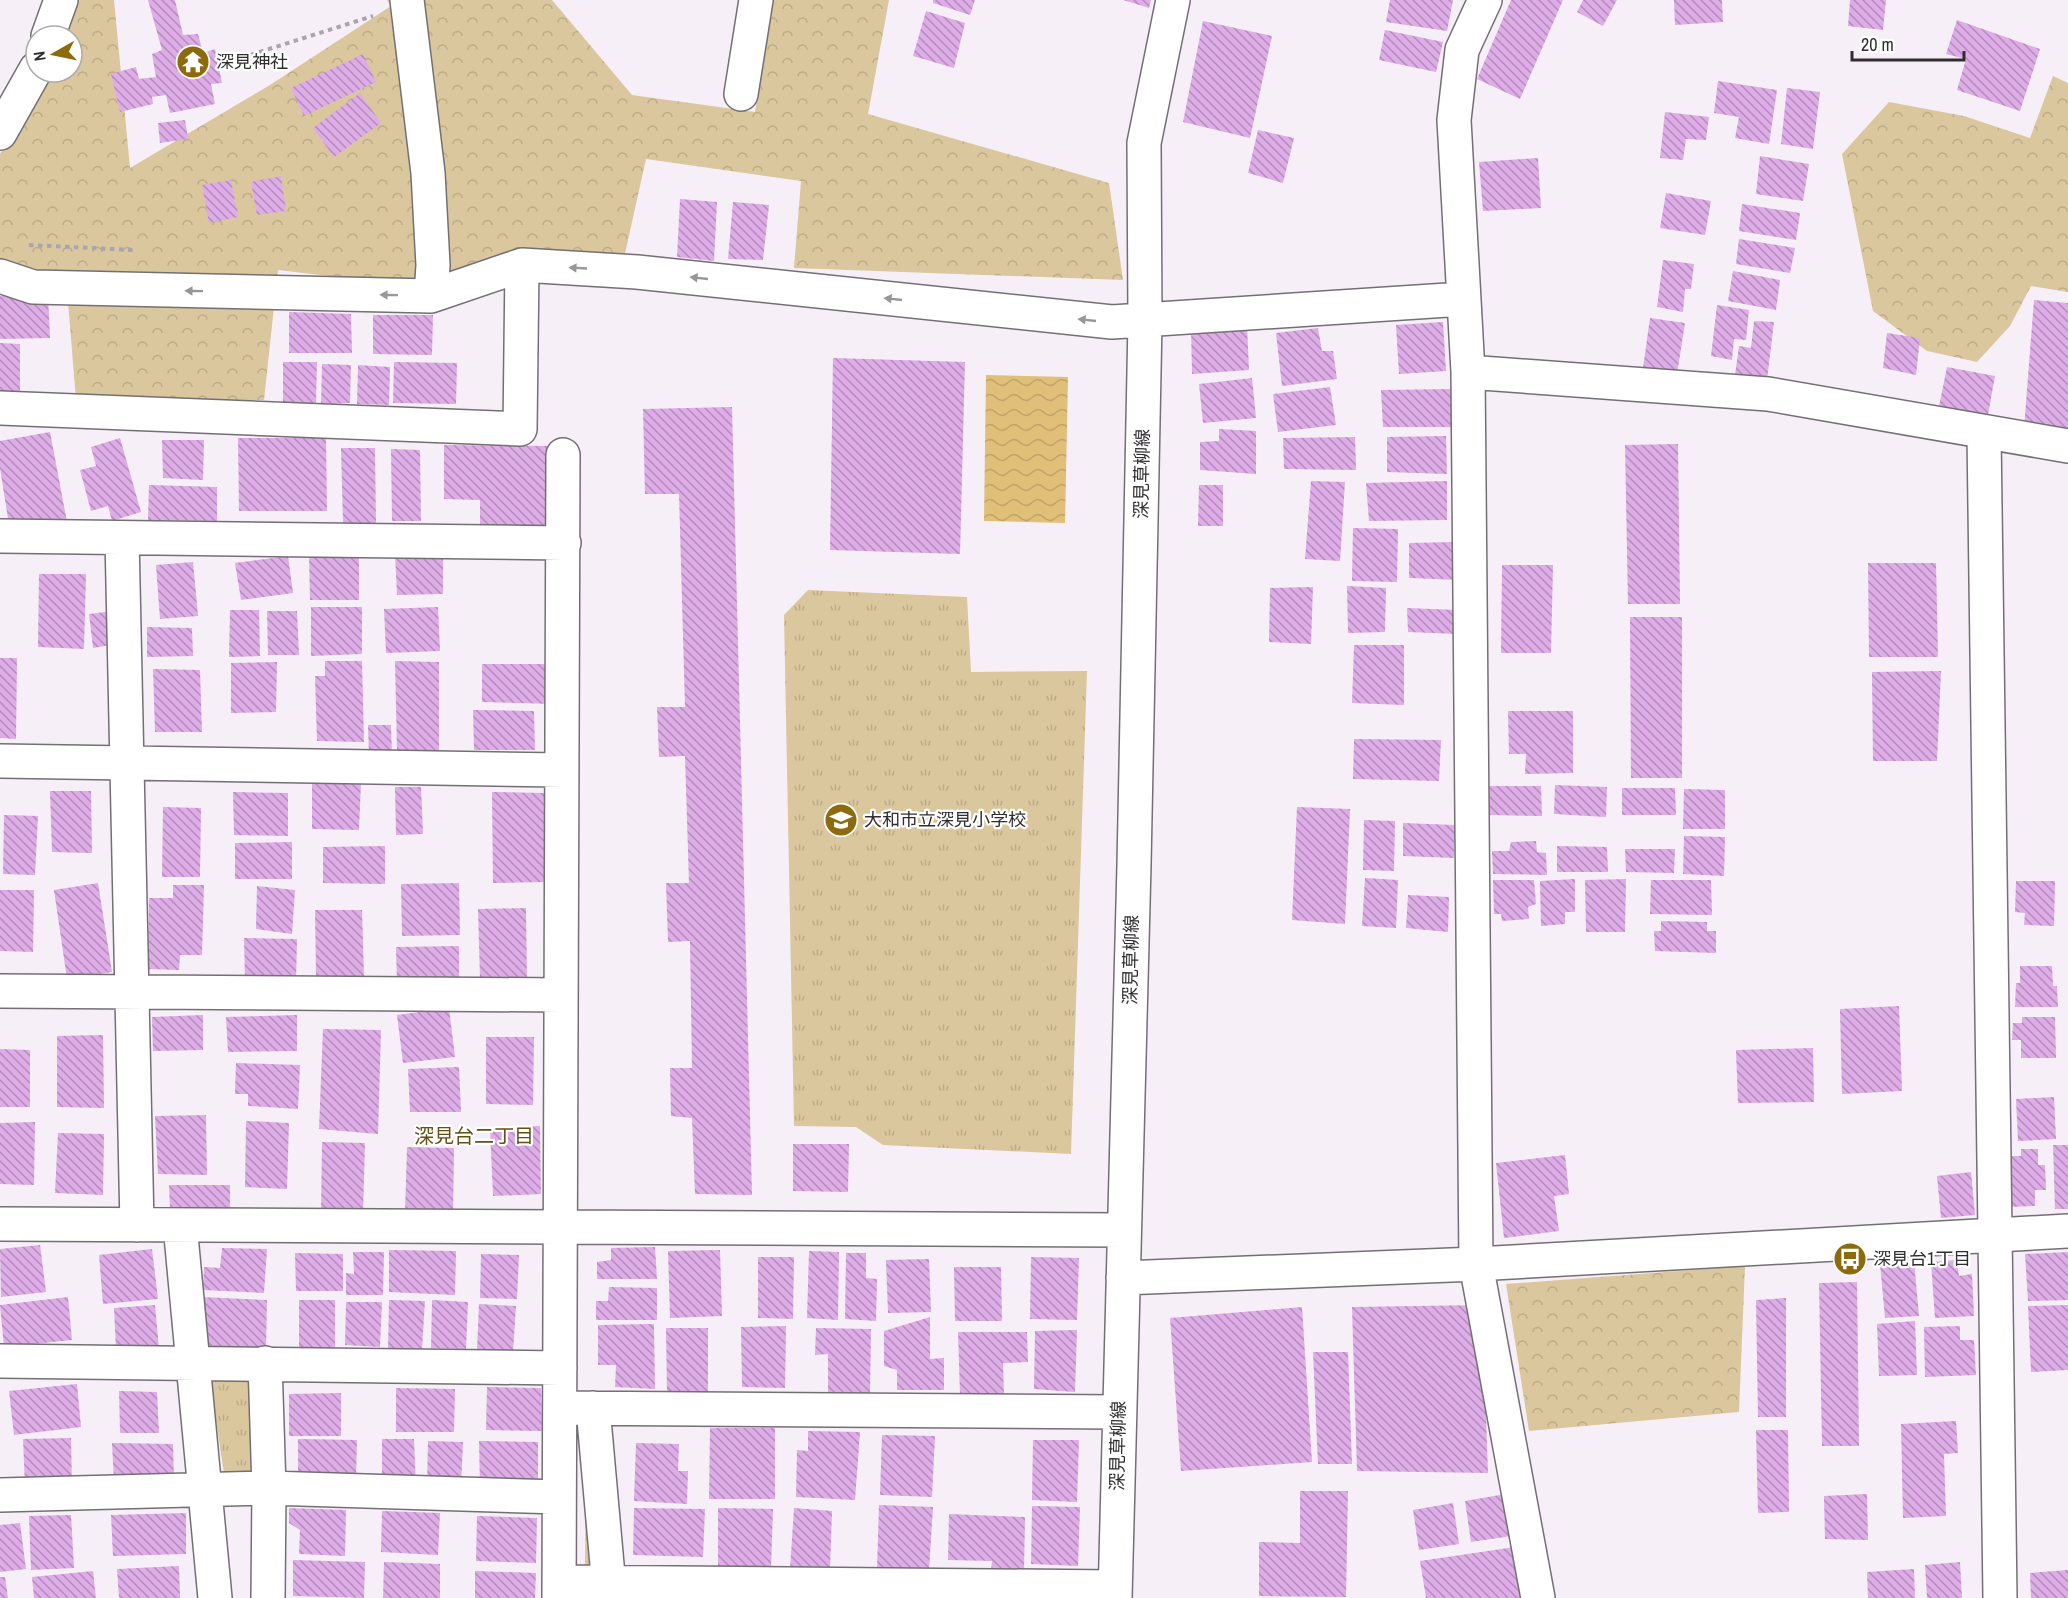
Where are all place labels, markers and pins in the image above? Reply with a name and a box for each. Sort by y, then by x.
temple icon: 深見神社 [175,44,211,80]
place label: 深見神社 [216,49,288,74]
school or university icon: 大和市立深見小学校 [823,802,859,838]
place label: 大和市立深見小学校 [864,807,1026,832]
bus stop icon: 深見台1丁目 [1832,1241,1868,1277]
place label: 深見台1丁目 [1873,1246,1971,1271]

